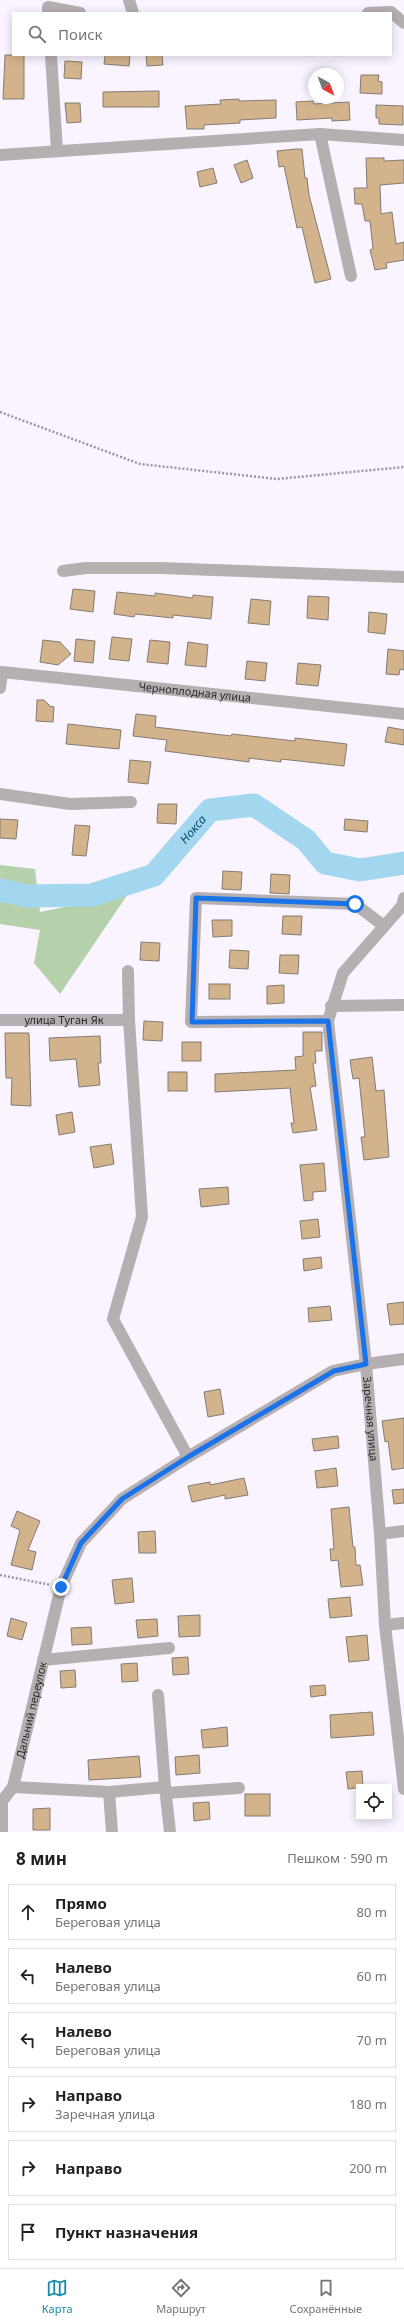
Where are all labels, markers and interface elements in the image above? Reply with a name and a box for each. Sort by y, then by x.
search box [12,12,392,56]
icon: search [26,23,48,45]
text: Поиск [58,24,103,44]
north arrow [308,68,344,104]
street label: Черноплодная улица [138,678,252,705]
water label: Нокса [176,811,210,847]
route start [346,895,364,913]
street label: улица Туган Як [24,1012,104,1027]
street label: Заречная улица [360,1376,382,1462]
route end [52,1578,70,1596]
street label: Дальний переулок [12,1660,50,1760]
map controls [356,1784,392,1820]
button: locate [356,1784,392,1820]
text: 8 мин [16,1847,67,1870]
text: Пешком · 590 m [287,1849,388,1867]
text: Прямо [55,1893,107,1913]
icon: ahead [17,1901,39,1923]
text: 80 m [357,1903,387,1921]
text: Береговая улица [55,1913,161,1931]
text: Налево [55,1957,112,1977]
icon: left [17,1965,39,1987]
text: 60 m [357,1967,387,1985]
text: Береговая улица [55,1977,161,1995]
text: Налево [55,2021,112,2041]
icon: left [17,2029,39,2051]
text: 70 m [357,2031,387,2049]
text: Береговая улица [55,2041,161,2059]
text: Направо [55,2085,122,2105]
icon: right [17,2093,39,2115]
text: 180 m [349,2095,387,2113]
text: Заречная улица [55,2105,155,2123]
icon: right [17,2157,39,2179]
text: Направо [55,2158,122,2178]
text: 200 m [349,2159,387,2177]
icon: arrive [17,2221,39,2243]
text: Пункт назначения [55,2222,198,2242]
tab: Карта [42,2277,73,2316]
tab: Маршрут [156,2277,206,2316]
tab: Сохранённые [290,2277,362,2316]

